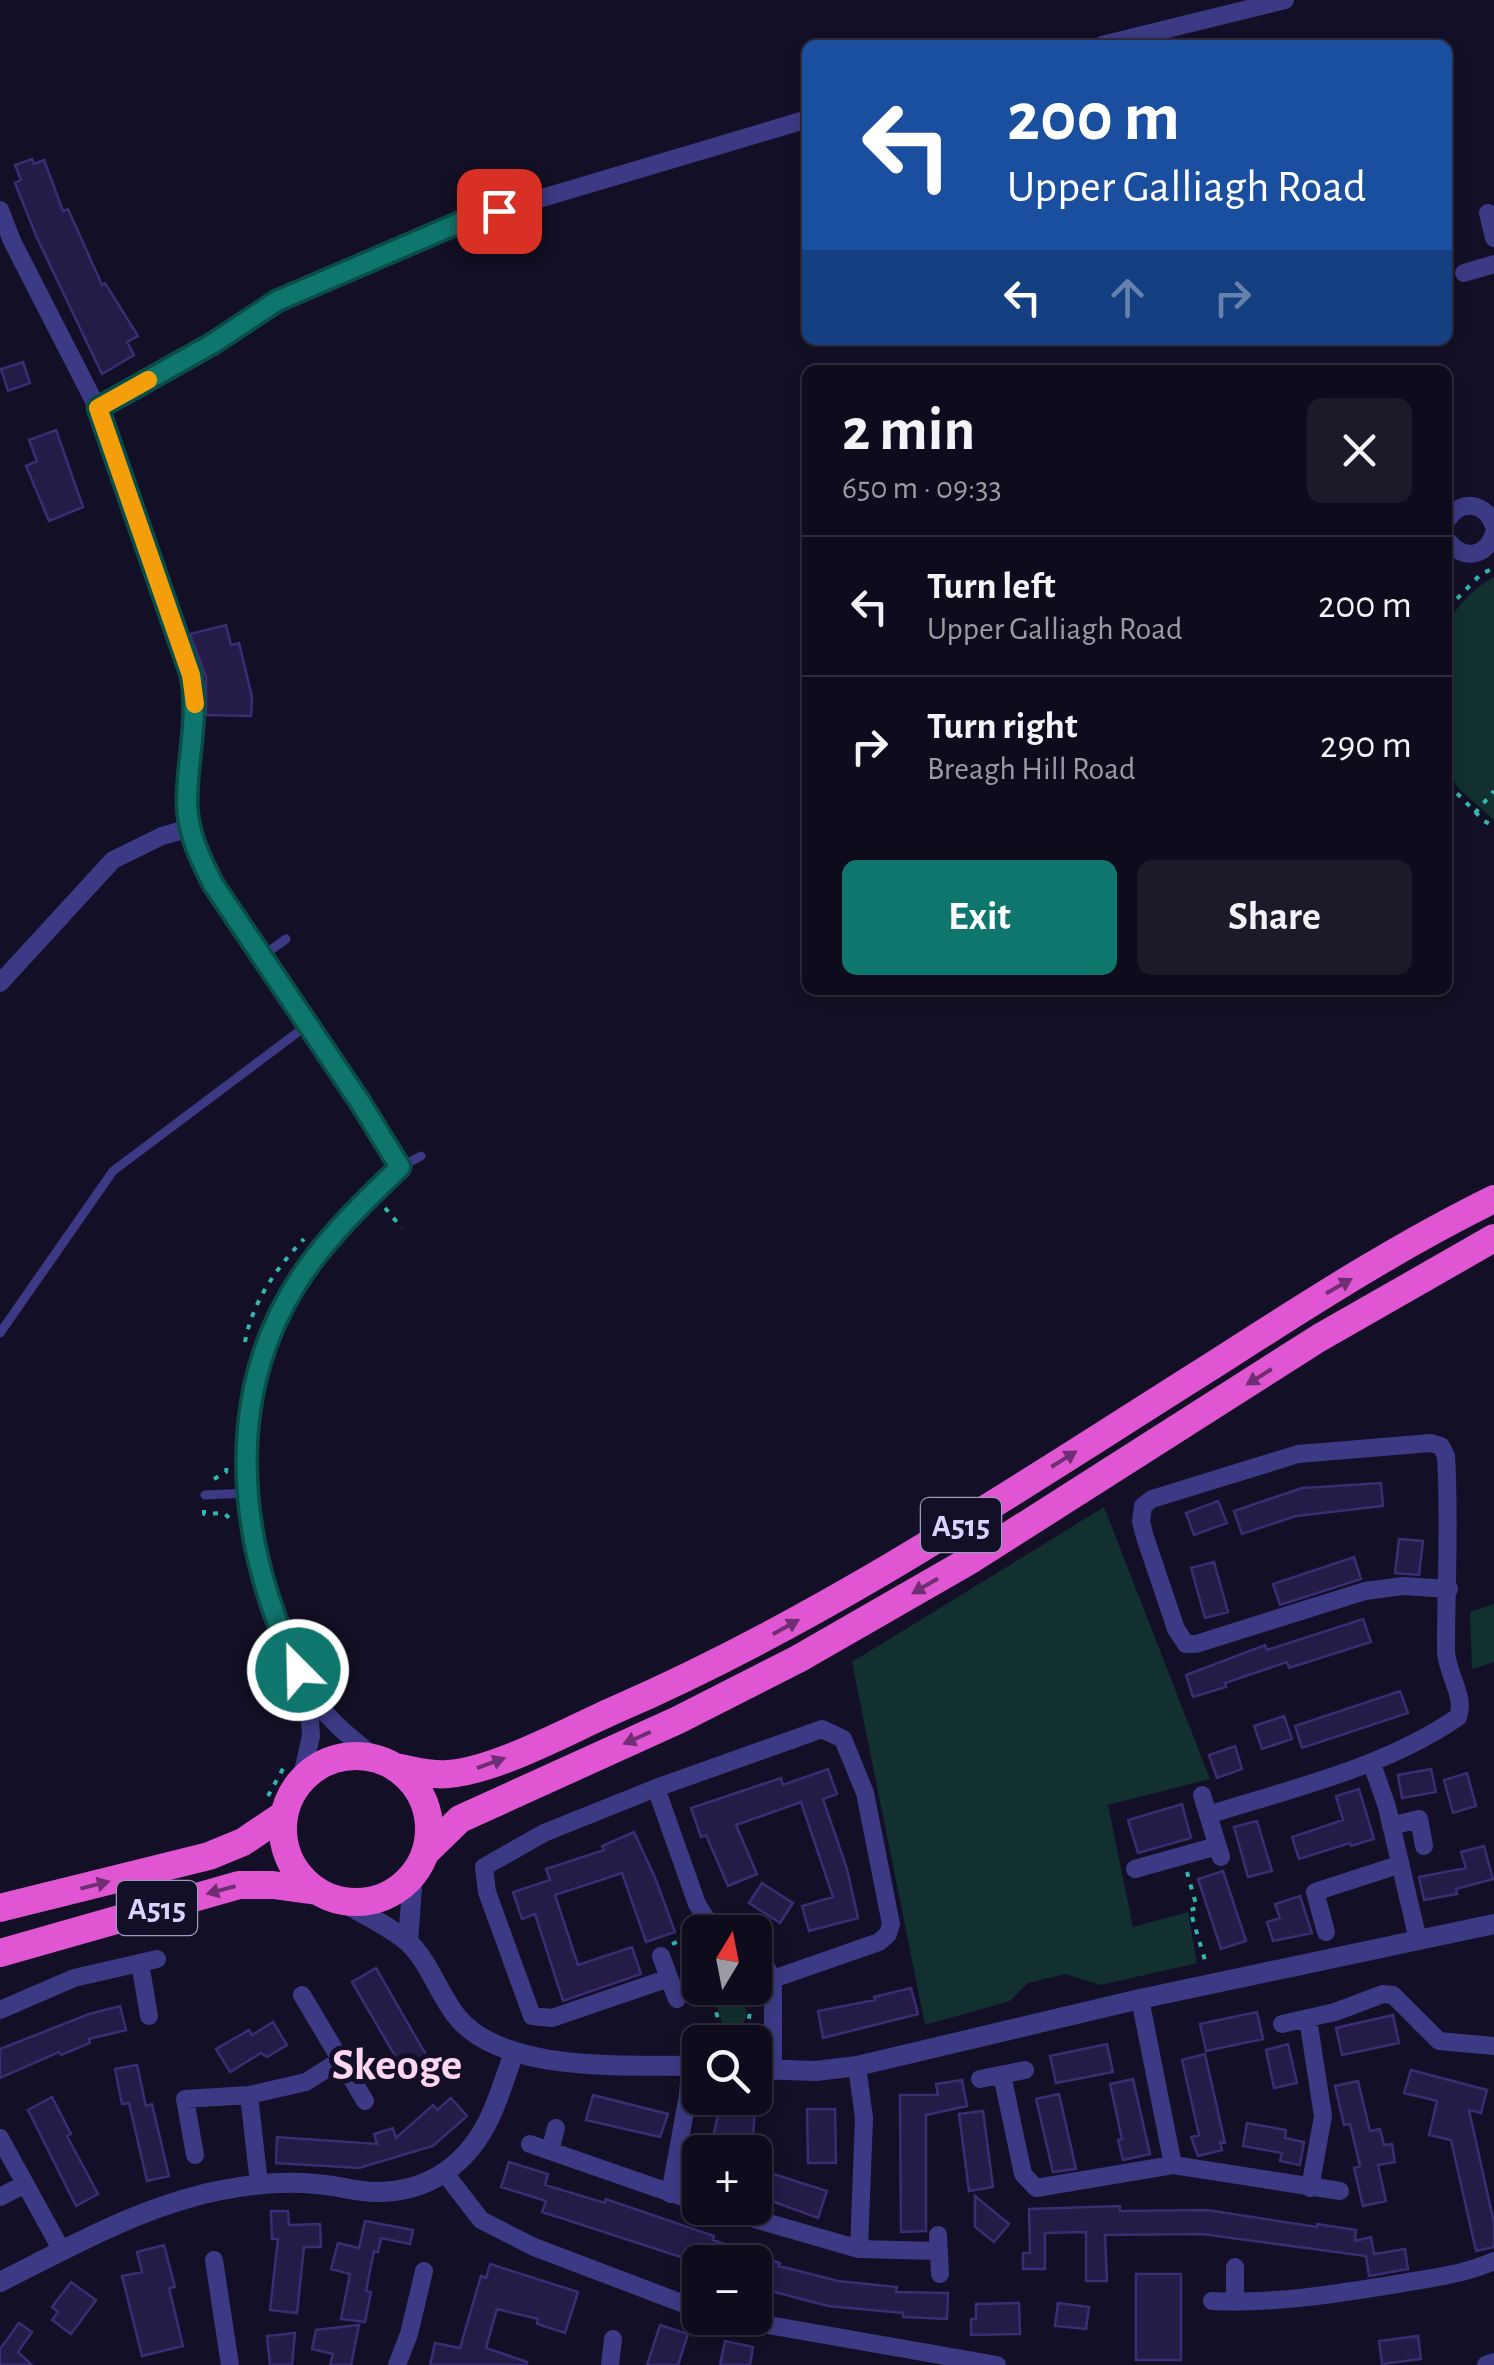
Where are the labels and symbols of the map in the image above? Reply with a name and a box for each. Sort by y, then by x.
pin [457,169,542,254]
one-way arrow [1325,1278,1353,1296]
one-way arrow [1245,1367,1273,1385]
one-way arrow [1050,1451,1078,1469]
road number: A515 [921,1498,1001,1552]
one-way arrow [910,1578,939,1595]
position arrow [246,1618,350,1722]
one-way arrow [771,1619,800,1636]
one-way arrow [622,1730,652,1746]
one-way arrow [476,1755,506,1770]
one-way arrow [80,1877,111,1892]
road number: A515 [117,1881,197,1935]
one-way arrow [205,1883,236,1899]
north arrow [682,1915,772,2005]
district label: Skeoge [332,2043,462,2088]

